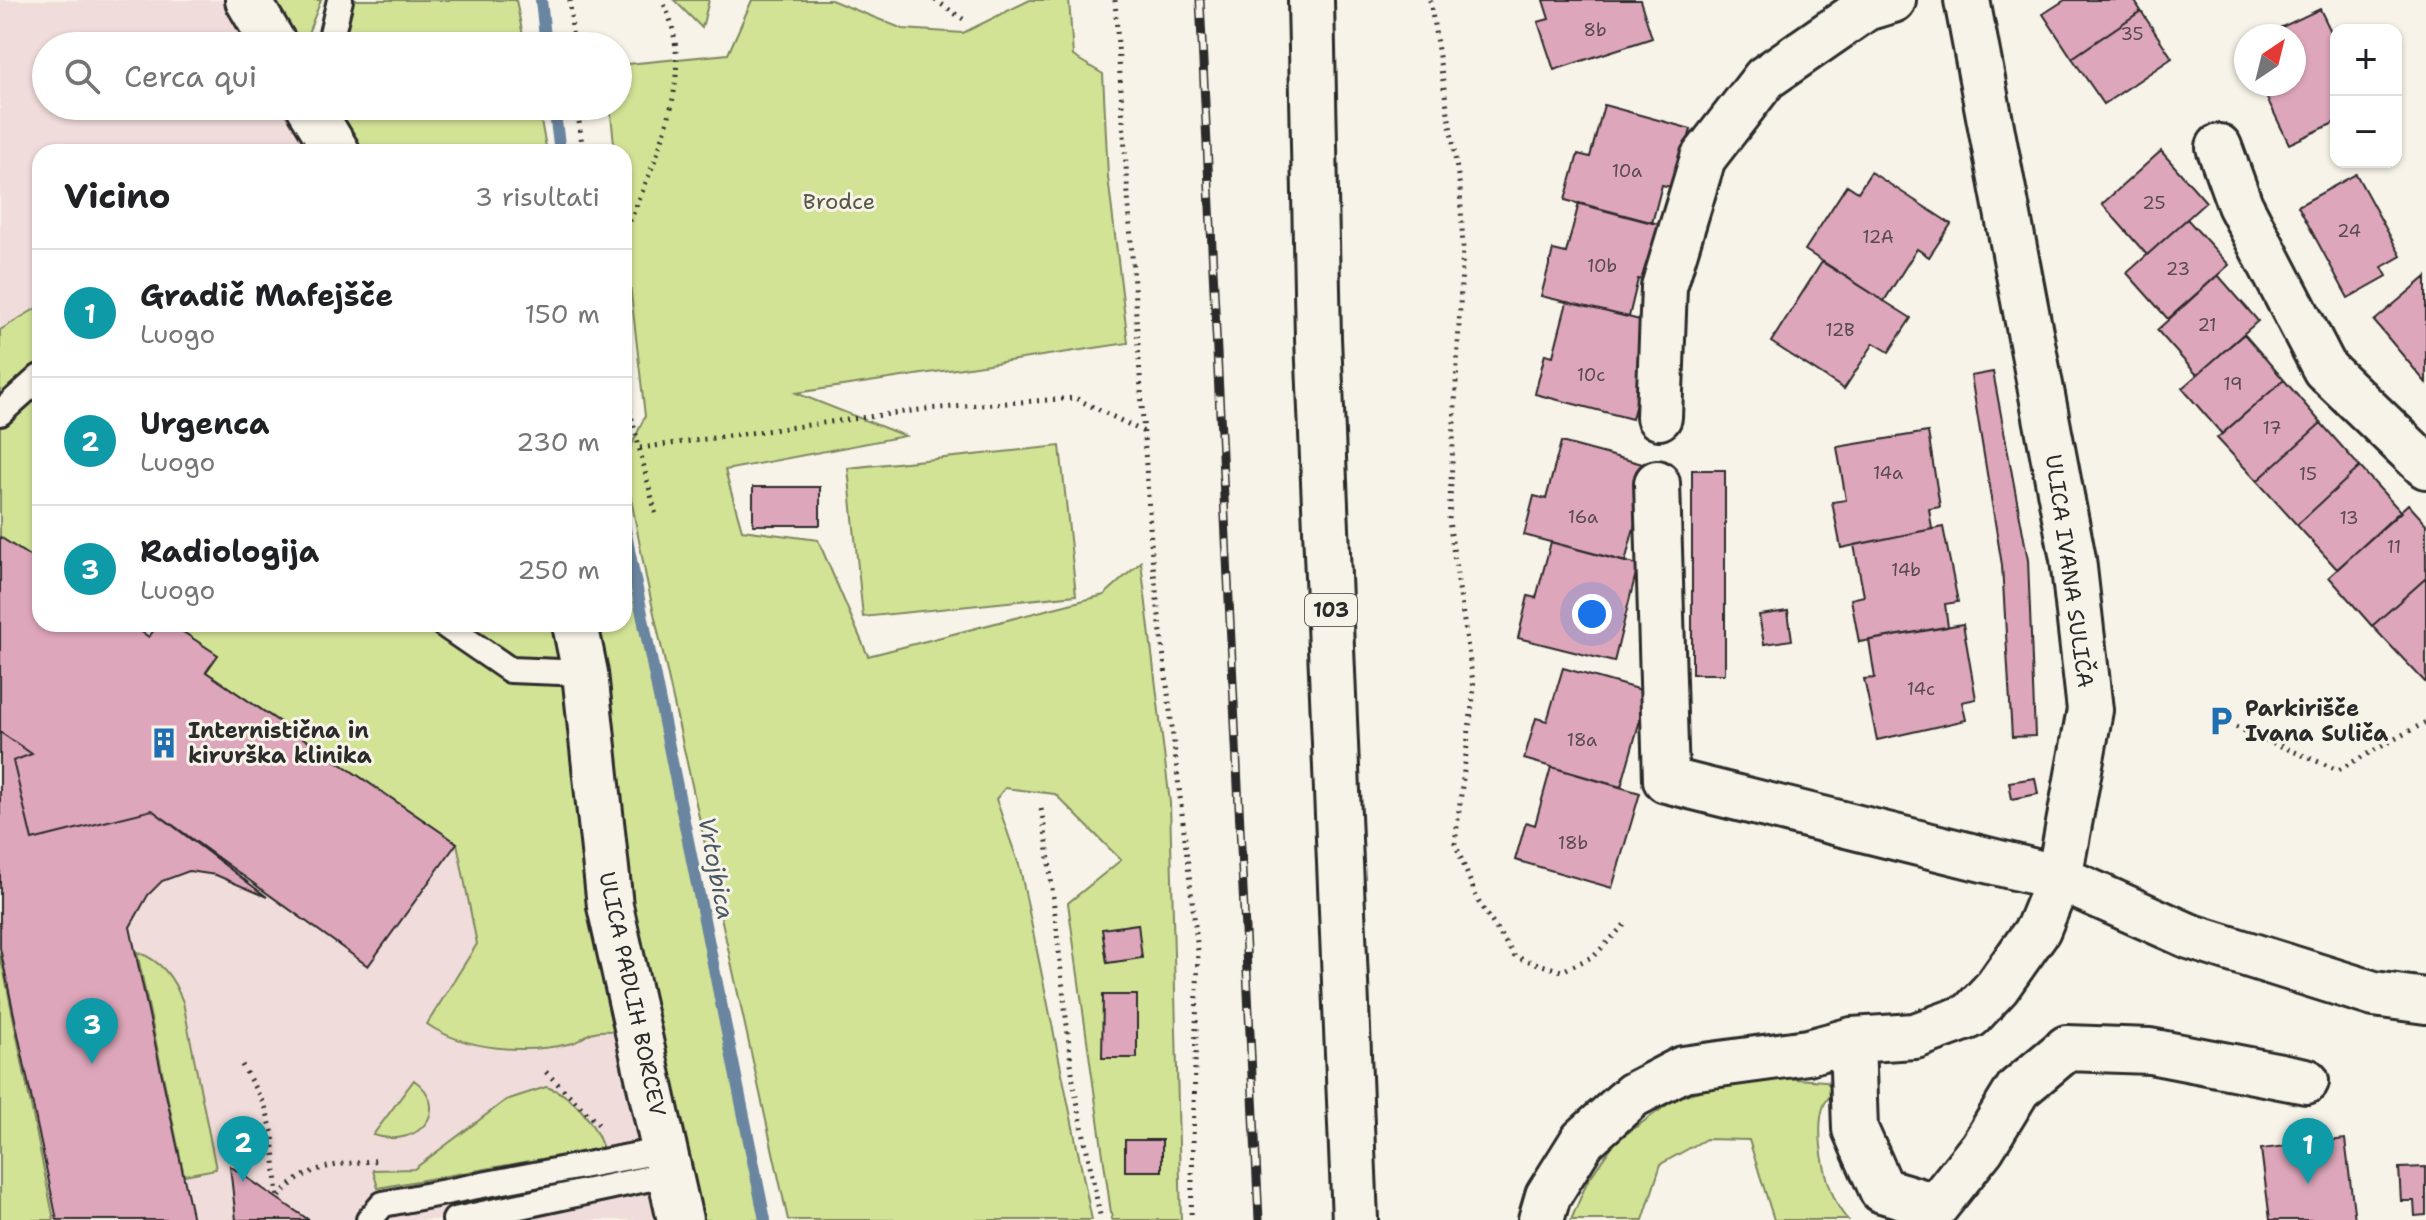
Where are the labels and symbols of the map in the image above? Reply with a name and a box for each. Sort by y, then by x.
house number: 8b [1583,18,1607,42]
house number: 35 [2120,22,2144,46]
north arrow [2234,24,2306,96]
house number: 10a [1612,159,1642,183]
park label: Brodce [803,187,875,216]
house number: 25 [2142,191,2166,215]
house number: 24 [2337,219,2361,243]
house number: 12A [1862,225,1894,249]
house number: 10b [1587,254,1617,278]
house number: 23 [2166,257,2190,281]
house number: 21 [2197,313,2217,337]
house number: 12B [1825,318,1855,342]
house number: 10c [1577,363,1605,387]
house number: 19 [2223,372,2243,396]
house number: 17 [2262,416,2282,440]
street label: ULICA IVANA SULIČA [2039,452,2100,690]
house number: 14a [1873,461,1903,485]
house number: 15 [2299,462,2317,486]
house number: 16a [1568,505,1598,529]
house number: 13 [2339,506,2359,530]
house number: 11 [2387,535,2401,559]
house number: 14b [1891,558,1921,582]
road number: 103 [1305,594,1357,626]
your location [1572,594,1612,634]
house number: 14c [1907,677,1935,701]
place label: Parkirišče Ivana Suliča [2245,694,2388,748]
parking icon: Parkirišče Ivana Suliča [2204,704,2238,738]
place label: Internistična in kirurška klinika [188,716,372,770]
building icon: Internistična in kirurška klinika [147,726,181,760]
house number: 18a [1567,728,1597,752]
water label: Vrtojbica [690,814,742,922]
house number: 18b [1558,831,1588,855]
street label: ULICA PADLIH BORCEV [592,869,673,1119]
pin: 3 [66,998,118,1064]
pin: 2 [217,1116,269,1182]
pin: 1 [2282,1118,2334,1184]

